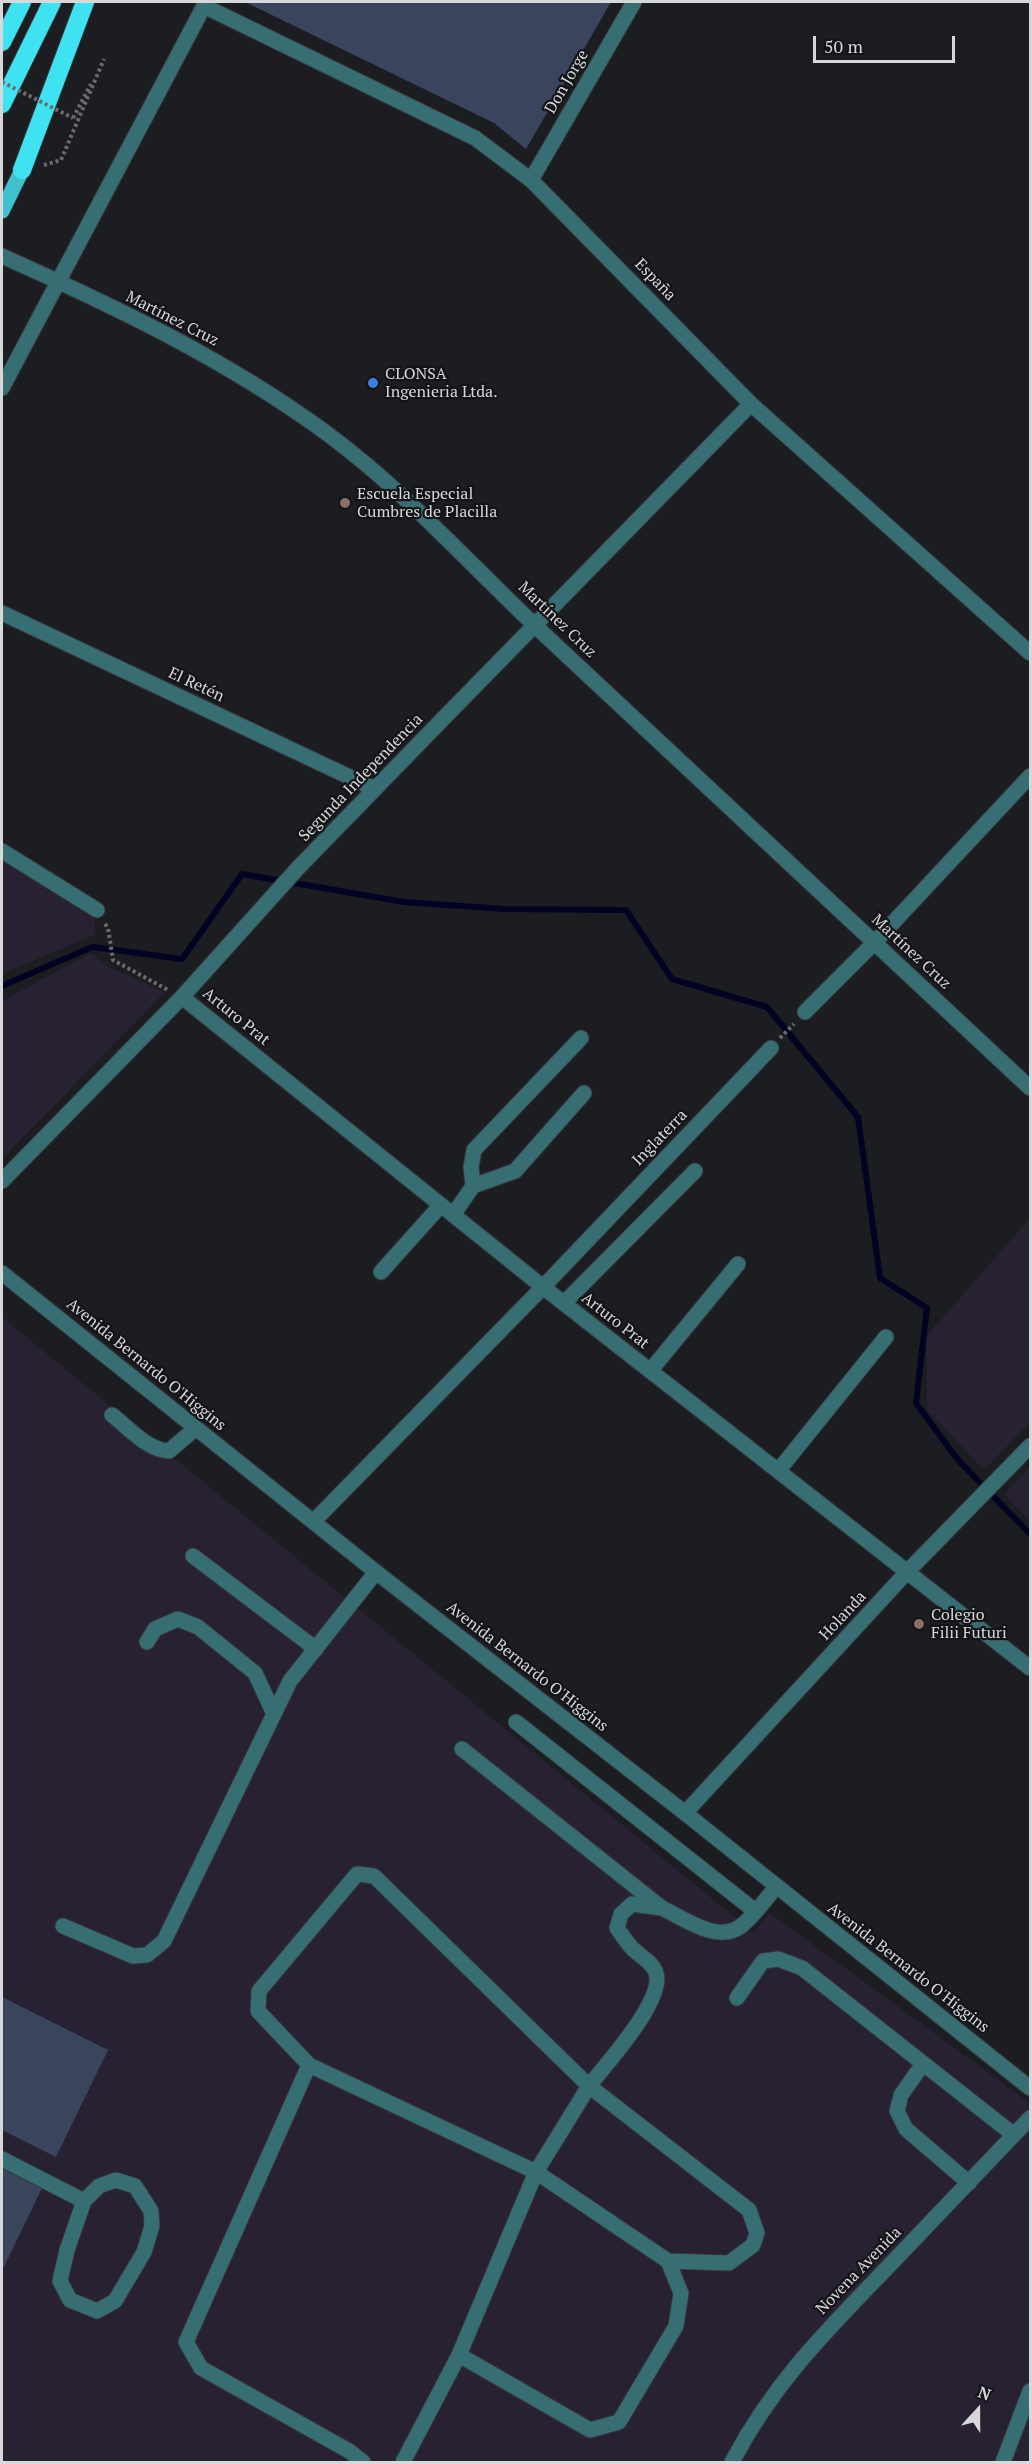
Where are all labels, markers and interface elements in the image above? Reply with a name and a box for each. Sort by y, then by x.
scale bar [816,24,958,62]
text: 50 m [824,34,863,58]
street label: Don Jorge [541,47,593,117]
street label: España [630,255,680,305]
street label: Martínez Cruz [122,287,222,351]
place label: CLONSA Ingenieria Ltda. [385,364,498,402]
marker: CLONSA Ingenieria Ltda. [366,376,380,390]
place label: Escuela Especial Cumbres de Placilla [357,484,497,522]
marker: Escuela Especial Cumbres de Placilla [338,496,352,510]
street label: Martínez Cruz [514,578,600,662]
street label: El Retén [165,664,227,706]
street label: Segunda Independencia [295,710,427,846]
street label: Martínez Cruz [867,910,955,994]
street label: Arturo Prat [199,984,273,1050]
street label: Inglaterra [629,1106,691,1170]
street label: Arturo Prat [577,1289,653,1353]
street label: Avenida Bernardo O'Higgins [62,1295,230,1435]
street label: Holanda [816,1588,870,1644]
street label: Avenida Bernardo O'Higgins [442,1598,612,1736]
place label: Colegio Filii Futuri [931,1605,1007,1643]
marker: Colegio Filii Futuri [912,1617,926,1631]
street label: Avenida Bernardo O'Higgins [823,1899,993,2037]
street label: Novena Avenida [812,2223,906,2319]
north arrow [948,2380,1008,2440]
text: N [975,2381,994,2406]

